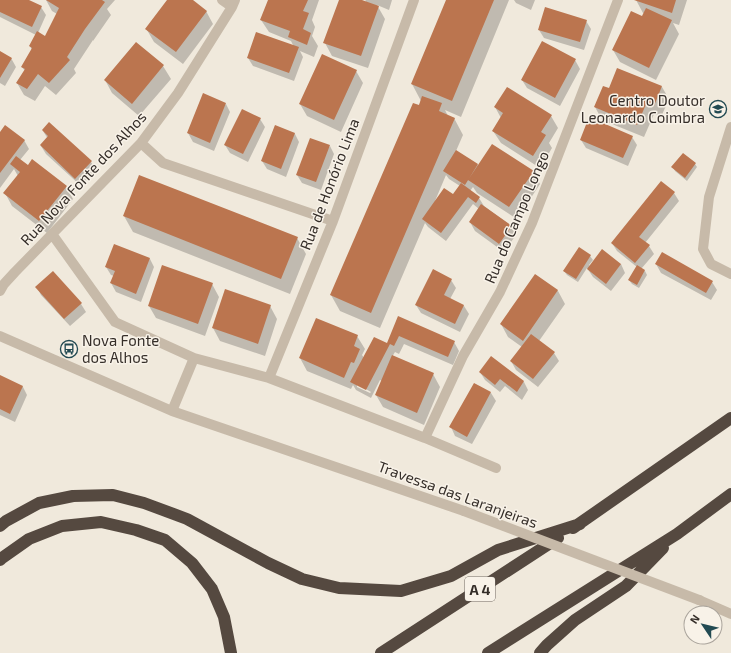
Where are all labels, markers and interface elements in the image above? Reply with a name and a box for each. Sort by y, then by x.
place label: Centro Doutor Leonardo Coimbra [581,91,705,126]
school or university icon: Centro Doutor Leonardo Coimbra [708,99,728,119]
street label: Rua Nova Fonte dos Alhos [16,107,150,249]
street label: Rua de Honório Lima [296,116,362,252]
street label: Rua do Campo Longo [480,148,552,286]
place label: Nova Fonte dos Alhos [82,331,159,366]
bus stop icon: Nova Fonte dos Alhos [59,339,79,359]
street label: Travessa das Laranjeiras [375,457,540,532]
road number: A 4 [465,577,495,601]
north arrow [683,605,723,645]
text: N [687,612,702,626]

